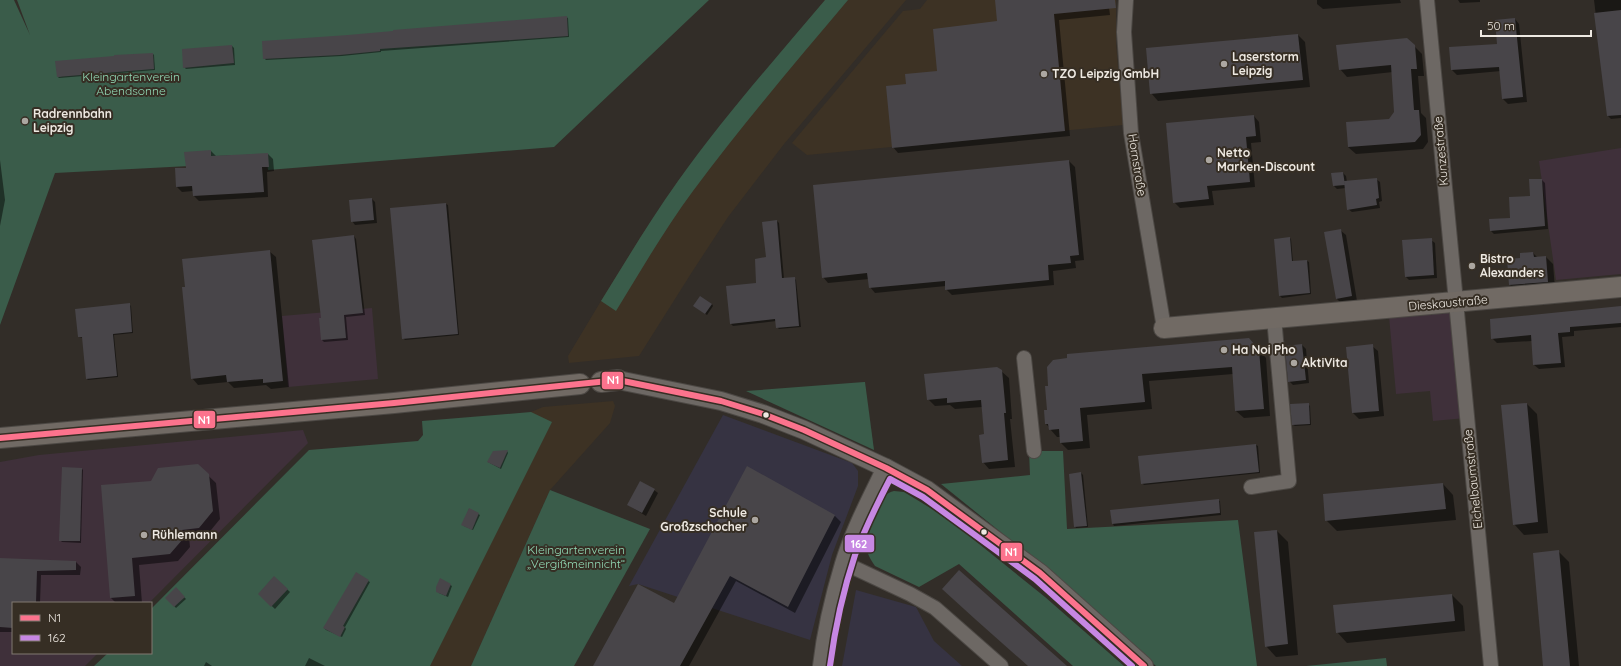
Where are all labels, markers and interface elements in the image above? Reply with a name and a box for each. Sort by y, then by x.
scale bar [1481,12,1591,38]
text: 50 m [1487,18,1515,33]
place label: Laserstorm Leipzig [1232,49,1299,78]
marker: Laserstorm Leipzig [1219,59,1229,69]
place label: TZO Leipzig GmbH [1052,66,1159,81]
park label: Kleingartenverein Abendsonne [82,69,180,98]
marker: TZO Leipzig GmbH [1039,69,1049,79]
place label: Radrennbahn Leipzig [33,106,112,135]
street label: Kunzestraße [1430,115,1451,186]
marker: Radrennbahn Leipzig [20,116,30,126]
street label: Hornstraße [1125,133,1150,197]
place label: Netto Marken-Discount [1217,145,1315,174]
marker: Netto Marken-Discount [1204,155,1214,165]
place label: Bistro Alexanders [1480,251,1544,280]
marker: Bistro Alexanders [1467,261,1477,271]
street label: Dieskaustraße [1408,292,1488,313]
place label: Ha Noi Pho [1232,342,1296,357]
marker: Ha Noi Pho [1219,345,1229,355]
place label: AktiVita [1302,355,1348,370]
marker: AktiVita [1289,358,1299,368]
line badge: N1 [601,371,624,390]
text: N1 [607,373,619,387]
line badge: N1 [193,410,216,429]
unlabelled marker [761,410,771,420]
text: N1 [198,413,210,427]
street label: Eichelbaumstraße [1460,429,1485,529]
place label: Schule Großzschocher [660,505,747,534]
marker: Schule Großzschocher [750,515,760,525]
place label: Rühlemann [152,527,217,542]
unlabelled marker [979,527,989,537]
marker: Rühlemann [139,530,149,540]
line badge: 162 [844,534,875,553]
text: 162 [851,537,867,551]
park label: Kleingartenverein „Vergißmeinnicht“ [527,542,625,571]
line badge: N1 [1000,542,1023,562]
text: N1 [1005,545,1017,559]
legend [12,602,152,654]
text: N1 [48,610,61,625]
text: 162 [48,630,66,645]

